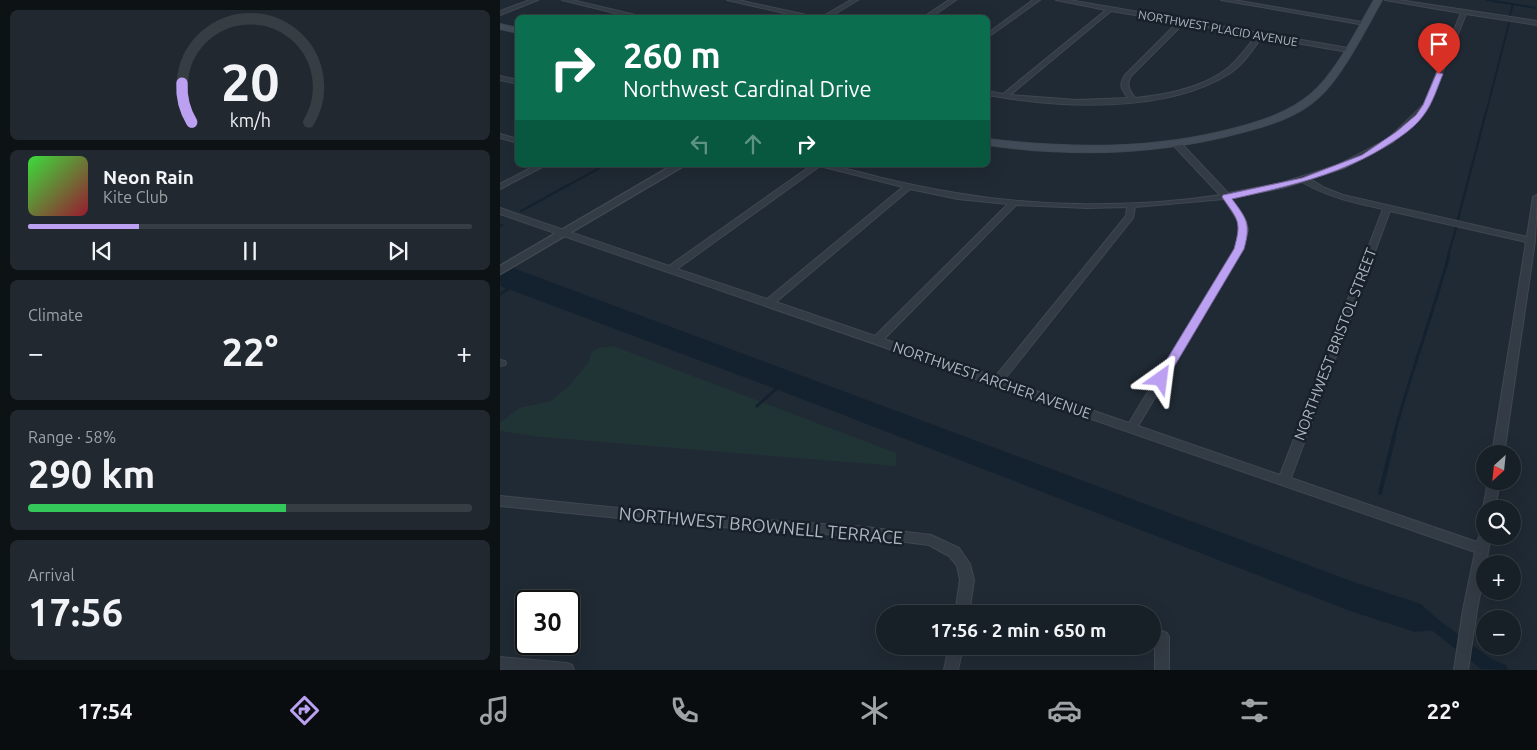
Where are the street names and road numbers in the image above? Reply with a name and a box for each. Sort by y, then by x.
street label: NORTHWEST PLACID AVENUE [1137,8,1299,49]
street label: NORTHWEST BRISTOL STREET [1290,245,1380,442]
street label: NORTHWEST ARCHER AVENUE [891,338,1093,422]
street label: NORTHWEST BROWNELL TERRACE [618,503,904,547]

